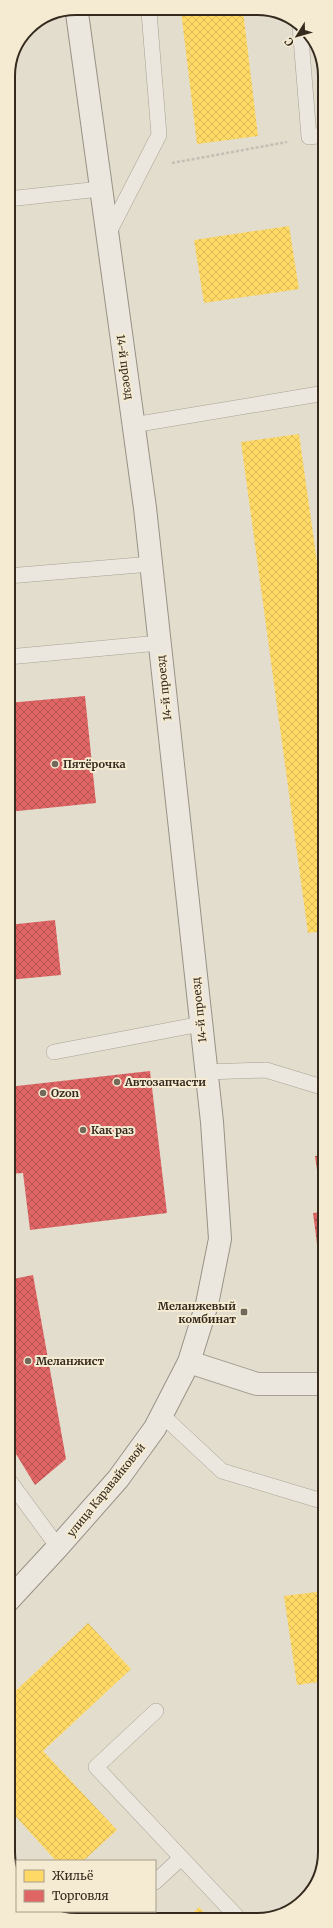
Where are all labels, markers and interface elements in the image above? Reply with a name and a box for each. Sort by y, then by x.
north arrow [277,16,317,56]
text: С [281,35,297,49]
street label: 14-й проезд [114,334,137,401]
street label: 14-й проезд [154,655,174,721]
place label: Пятёрочка [63,757,126,771]
marker: Пятёрочка [50,759,60,769]
street label: 14-й проезд [189,977,209,1043]
place label: Автозапчасти [124,1075,206,1089]
marker: Автозапчасти [112,1077,122,1087]
place label: Ozon [51,1086,80,1100]
marker: Ozon [38,1088,48,1098]
place label: Как раз [91,1123,134,1137]
marker: Как раз [78,1125,88,1135]
place label: Меланжевый комбинат [158,1299,236,1326]
marker: Меланжевый комбинат [239,1307,249,1317]
place label: Меланжист [36,1354,105,1368]
marker: Меланжист [23,1356,33,1366]
street label: улица Каравайковой [64,1440,148,1540]
legend [16,1860,156,1912]
text: Жильё [52,1868,93,1883]
text: Торговля [52,1888,109,1903]

